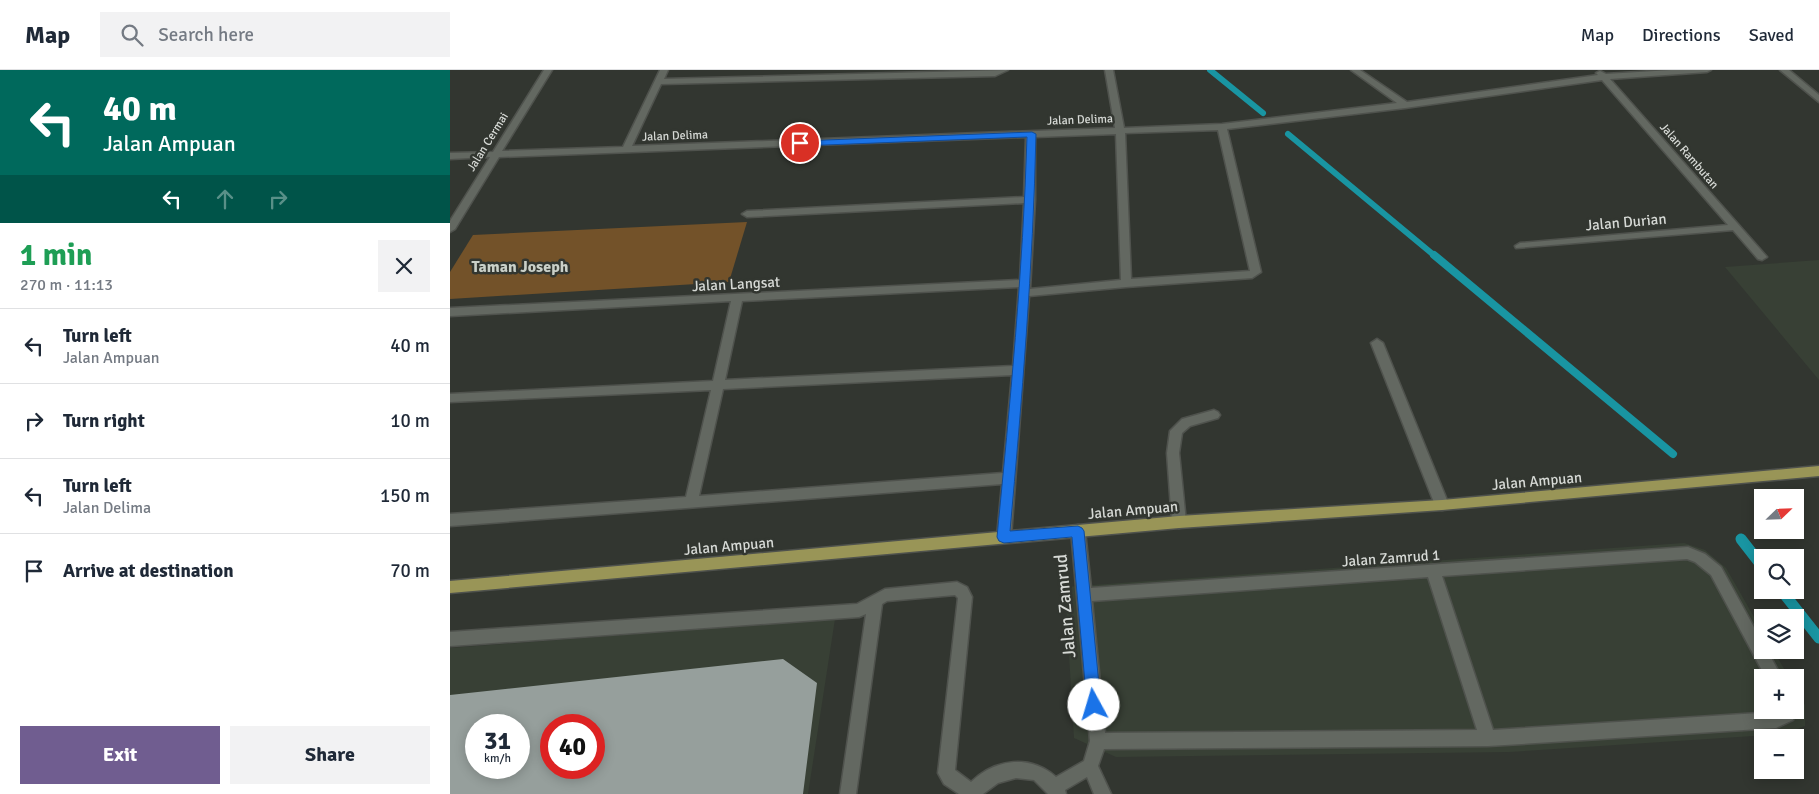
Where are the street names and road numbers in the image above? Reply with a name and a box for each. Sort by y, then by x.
street label: Jalan Cermai [464,110,512,174]
street label: Jalan Delima [1047,111,1113,129]
street label: Jalan Rambutan [1656,120,1722,192]
street label: Jalan Delima [642,127,708,145]
street label: Jalan Durian [1585,210,1667,234]
street label: Jalan Langsat [692,273,780,295]
street label: Jalan Ampuan [1491,468,1583,494]
street label: Jalan Ampuan [1087,497,1179,523]
street label: Jalan Ampuan [683,533,775,559]
street label: Jalan Zamrud 1 [1341,546,1441,570]
street label: Jalan Zamrud [1049,553,1081,659]

